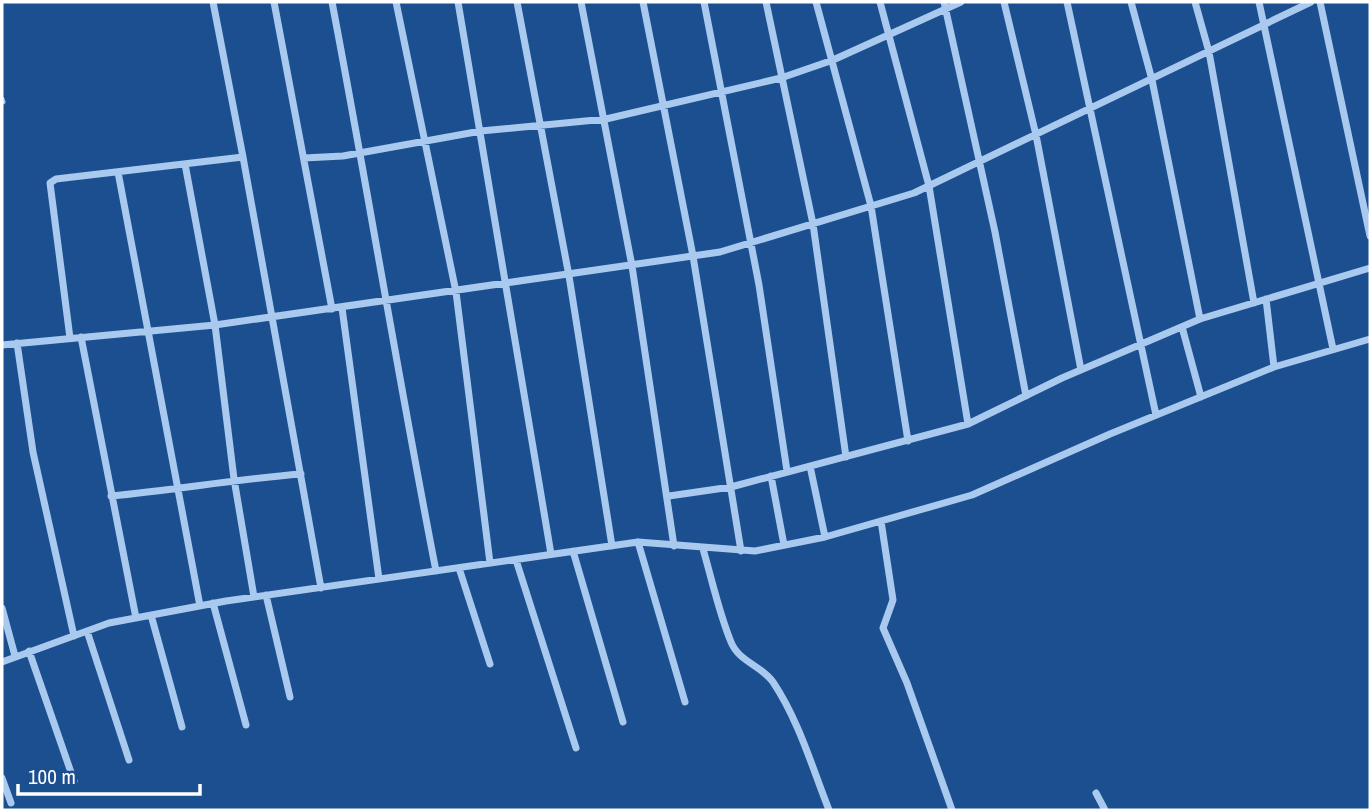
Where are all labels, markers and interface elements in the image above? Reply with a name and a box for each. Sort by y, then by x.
scale bar [18,752,200,796]
text: 100 m [28,762,76,791]

